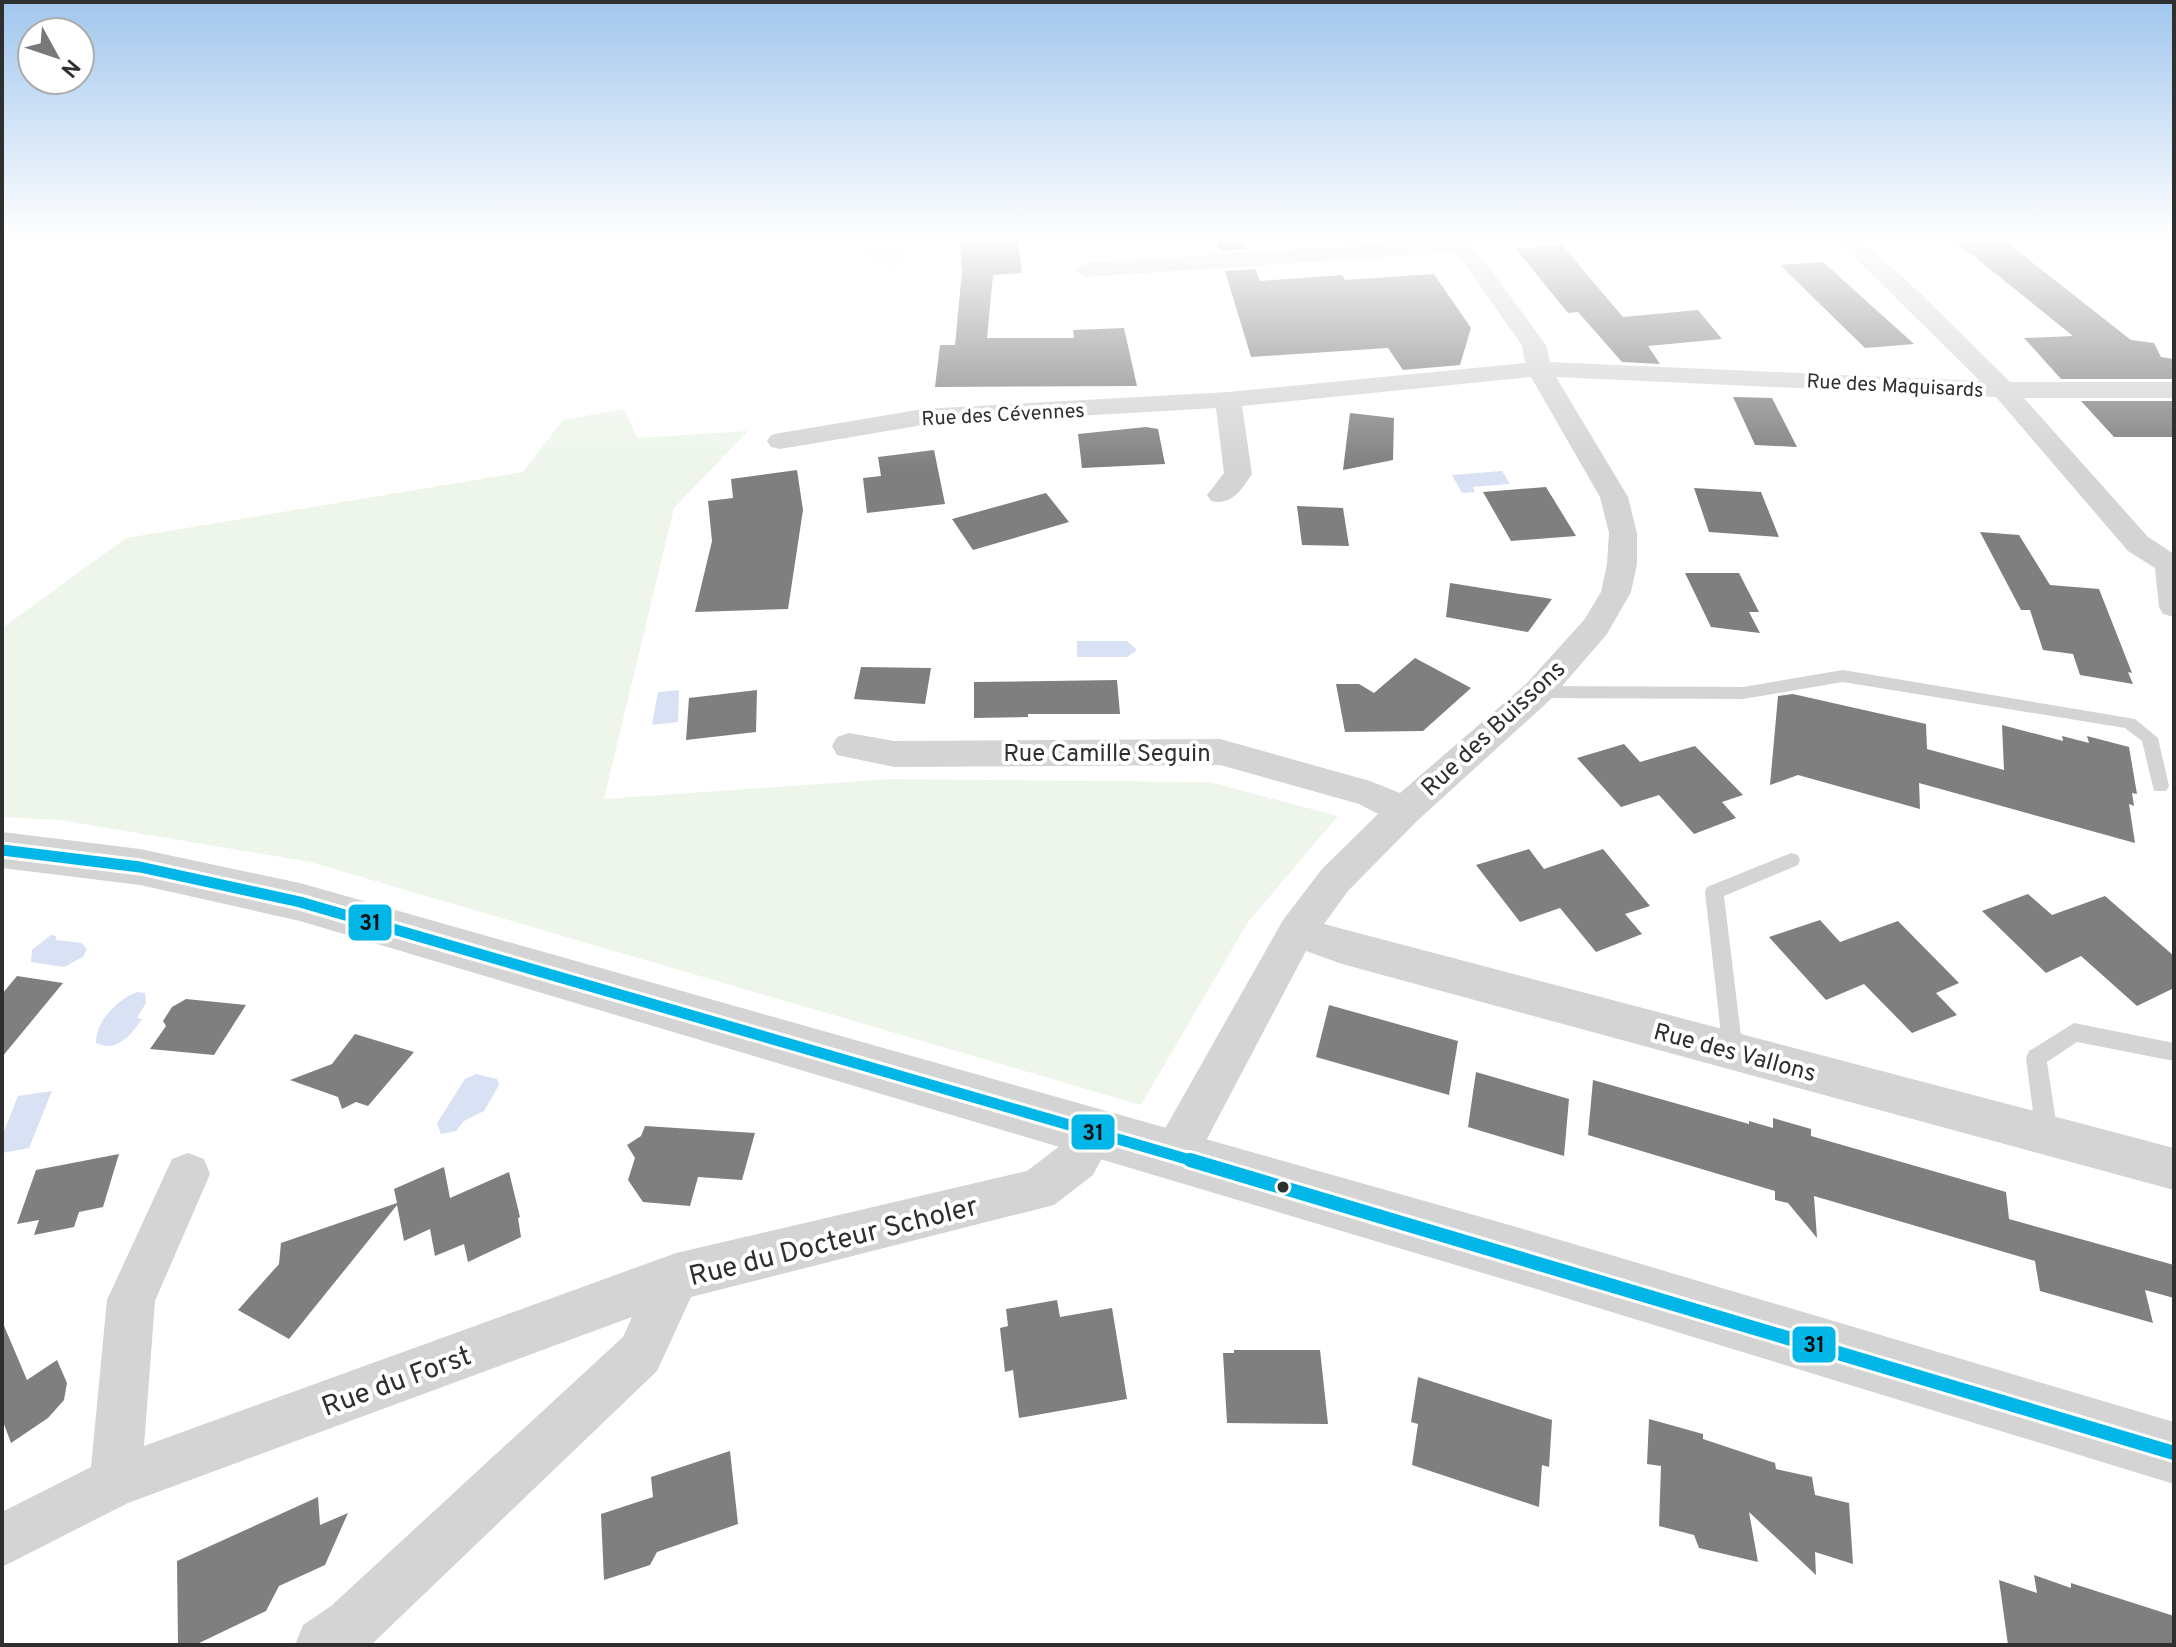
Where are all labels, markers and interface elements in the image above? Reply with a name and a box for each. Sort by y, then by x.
north arrow [16,16,96,96]
text: N [54,53,85,82]
street label: Rue des Maquisards [1806,369,1984,405]
street label: Rue des Cévennes [921,399,1085,433]
street label: Rue des Buissons [1416,655,1573,804]
street label: Rue Camille Seguin [1003,740,1211,770]
line badge: 31 [347,903,393,942]
text: 31 [359,911,381,938]
street label: Rue des Vallons [1650,1018,1819,1090]
line badge: 31 [1070,1113,1116,1151]
text: 31 [1082,1121,1104,1148]
unlabelled marker [1275,1179,1291,1195]
street label: Rue du Docteur Scholer [685,1190,982,1296]
line badge: 31 [1791,1325,1837,1364]
text: 31 [1803,1333,1825,1360]
street label: Rue du Forst [317,1339,477,1427]

